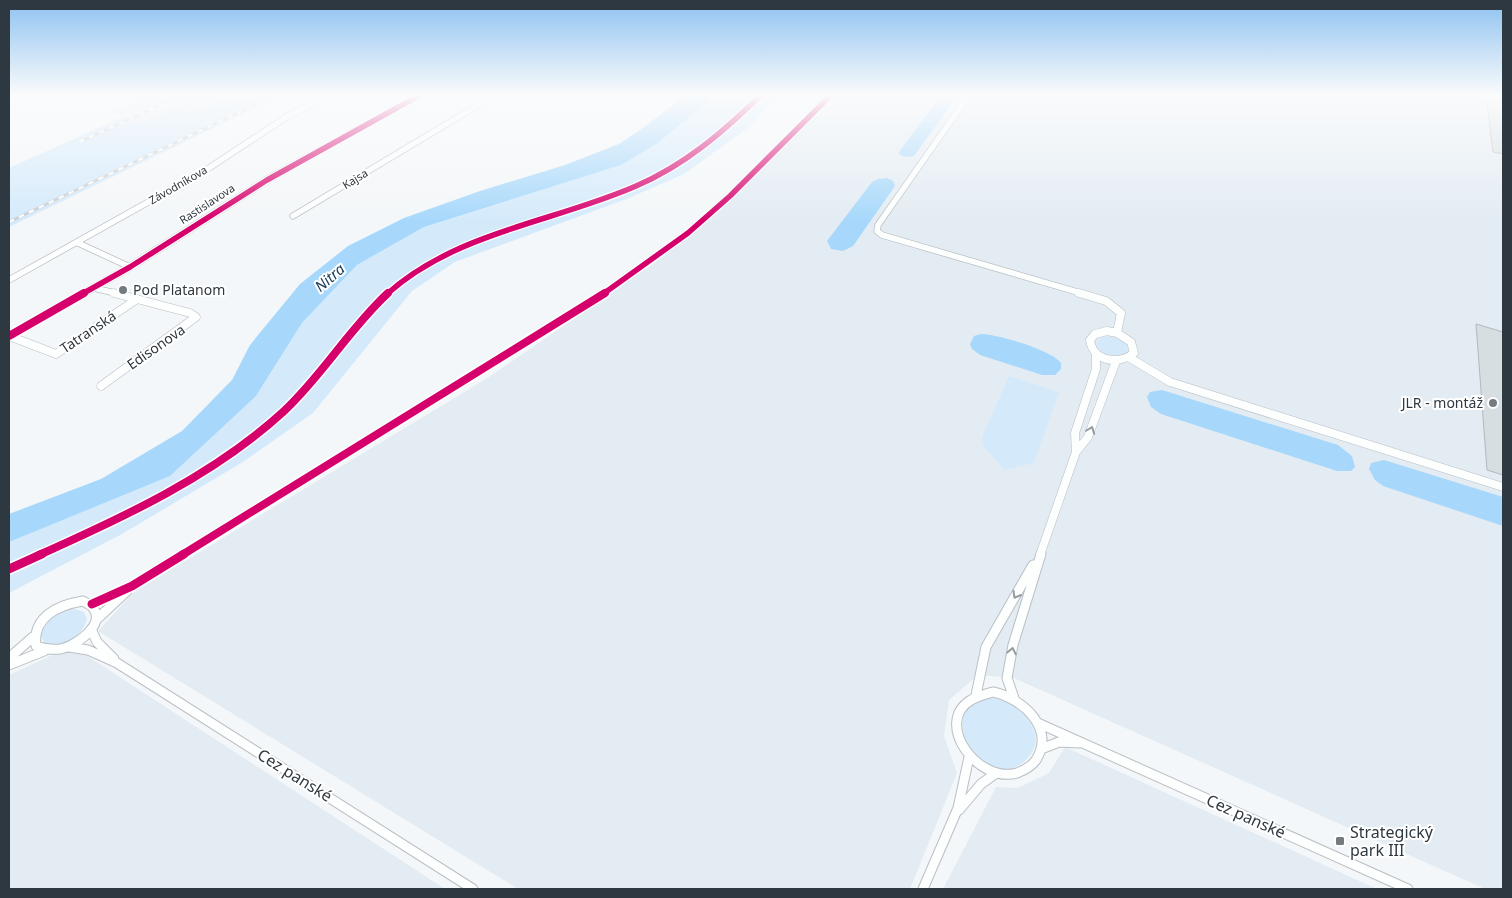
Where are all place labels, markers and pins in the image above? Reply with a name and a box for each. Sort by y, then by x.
place label: Pod Platanom [133,280,225,299]
marker: Pod Platanom [117,284,129,296]
place label: JLR - montáž [1400,393,1483,412]
marker: JLR - montáž [1487,397,1499,409]
place label: Strategický park III [1350,821,1434,861]
marker: Strategický park III [1334,835,1346,847]

